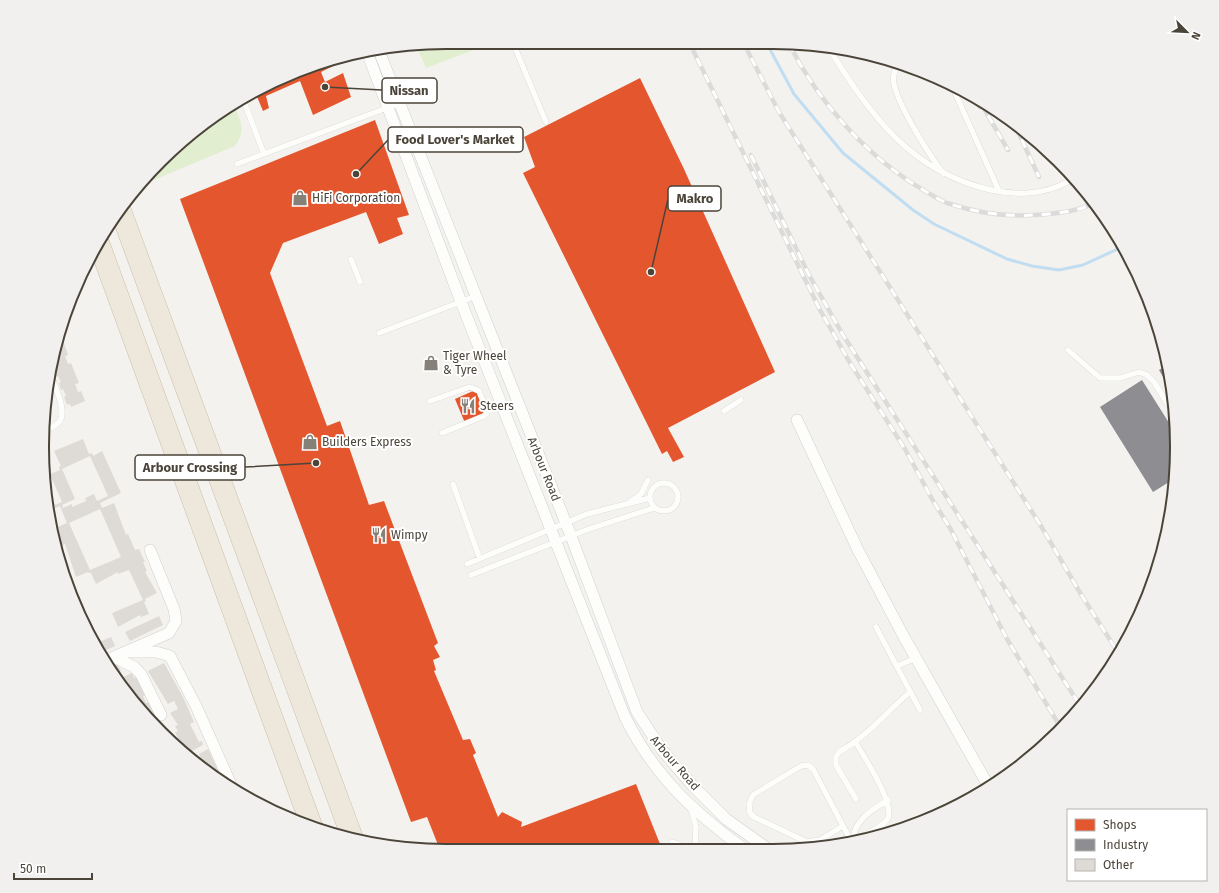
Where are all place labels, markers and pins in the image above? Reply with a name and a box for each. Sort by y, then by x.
callout: Nissan [382,78,437,103]
callout: Food Lover's Market [388,127,523,152]
callout: Makro [668,186,721,211]
shop icon: HiFi Corporation [291,189,309,207]
place label: HiFi Corporation [312,191,400,205]
place label: Tiger Wheel & Tyre [443,349,507,377]
shop icon: Tiger Wheel & Tyre [422,354,440,372]
restaurant icon: Steers [459,397,477,415]
place label: Steers [480,399,514,413]
shop icon: Builders Express [301,433,319,451]
place label: Builders Express [322,435,412,449]
callout: Arbour Crossing [135,455,245,480]
restaurant icon: Wimpy [370,526,388,544]
place label: Wimpy [391,528,428,542]

